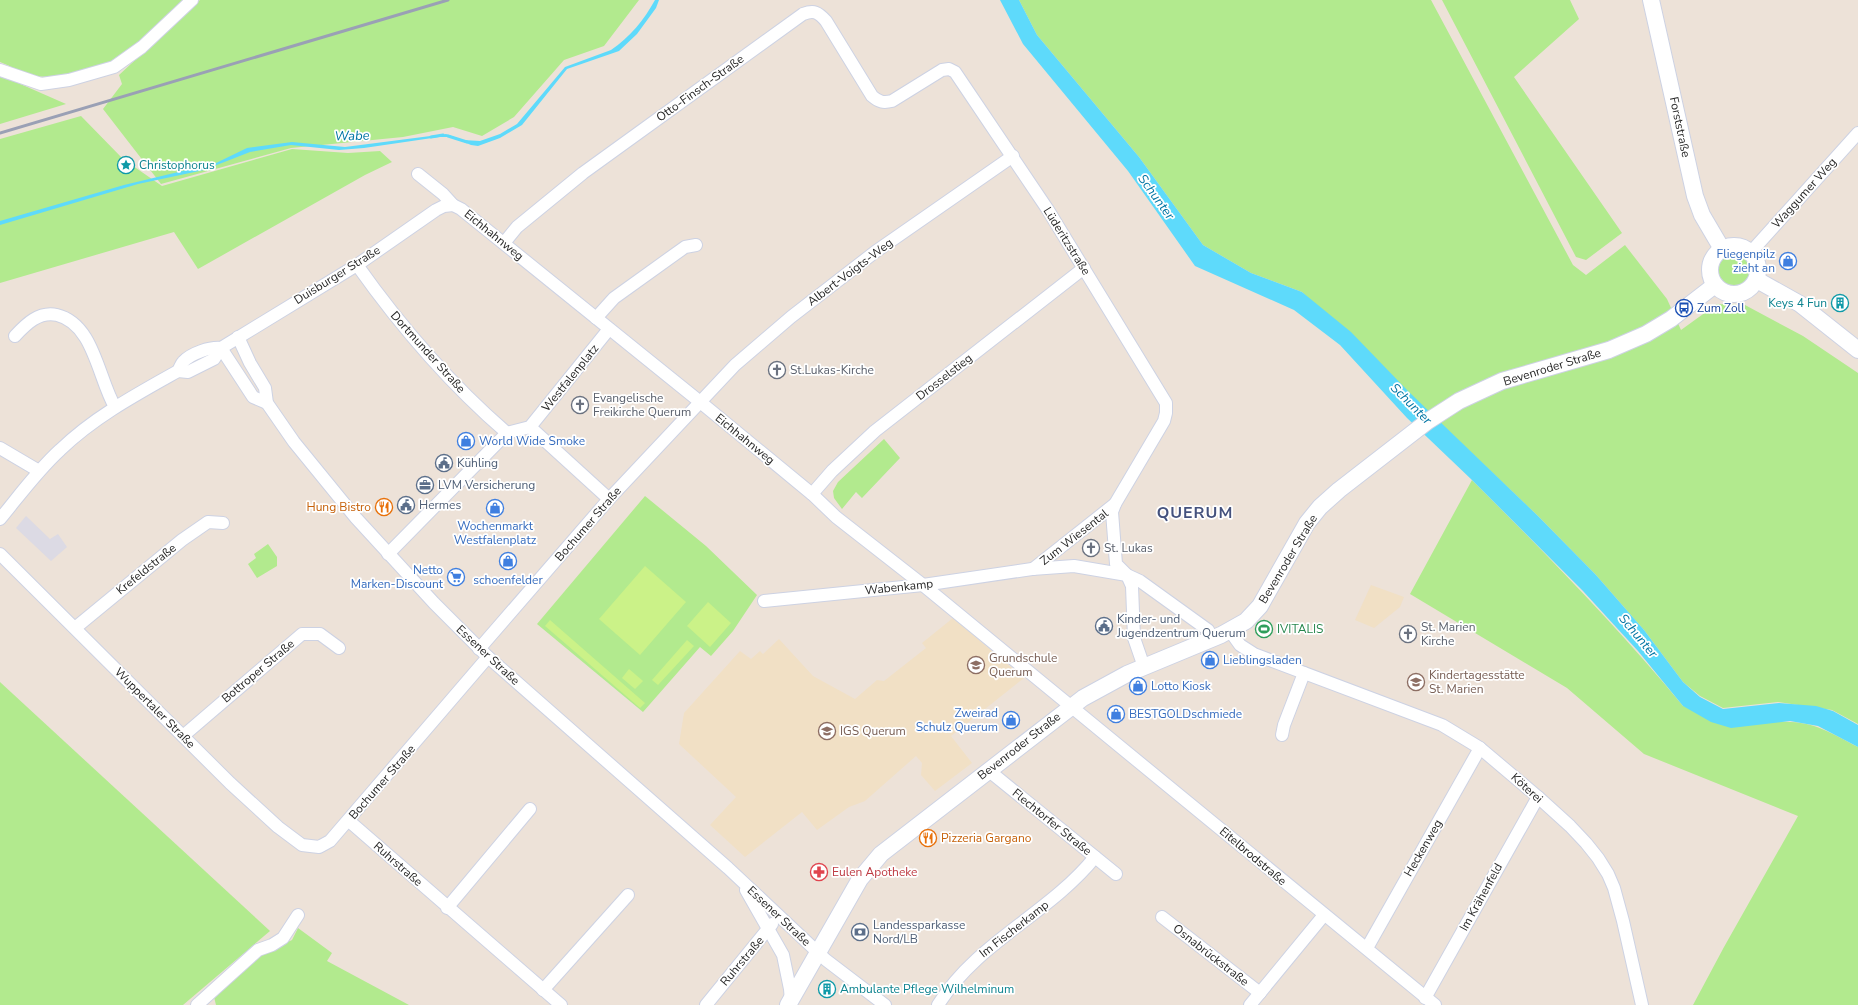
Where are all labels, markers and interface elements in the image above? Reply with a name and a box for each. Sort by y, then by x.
street label: Otto-Finsch-Straße [653,51,747,125]
street label: Forststraße [1666,95,1694,159]
water label: Wabe [334,126,370,146]
street label: Waggumer Weg [1768,154,1840,232]
place icon: Christophorus [116,155,136,175]
place label: Christophorus [139,157,215,173]
water label: Schunter [1133,171,1179,224]
street label: Lüderitzstraße [1040,204,1094,278]
street label: Eichhahnweg [461,206,527,264]
street label: Albert-Voigts-Weg [804,235,896,309]
street label: Duisburger Straße [291,242,383,308]
place label: Fliegenpilz zieht an [1717,246,1775,276]
shop icon: Fliegenpilz zieht an [1778,251,1798,271]
building icon: Keys 4 Fun [1830,293,1850,313]
place label: Keys 4 Fun [1768,295,1827,311]
bus stop icon: Zum Zoll [1674,298,1694,318]
place label: Zum Zoll [1697,300,1745,316]
street label: Dortmunder Straße [387,308,469,396]
street label: Westfalenplatz [538,341,602,415]
street label: Bevenroder Straße [1501,345,1603,389]
street label: Drosselstieg [913,350,975,404]
church icon: St.Lukas-Kirche [767,360,787,380]
place label: St.Lukas-Kirche [790,362,874,378]
water label: Schunter [1386,379,1436,429]
place label: Evangelische Freikirche Querum [593,390,691,420]
church icon: Evangelische Freikirche Querum [570,395,590,415]
street label: Eichhahnweg [712,410,778,468]
shop icon: World Wide Smoke [456,431,476,451]
place label: World Wide Smoke [479,433,585,449]
public building icon: Kühling [434,453,454,473]
place label: Kühling [457,455,498,471]
office icon: LVM Versicherung [415,475,435,495]
place label: LVM Versicherung [438,477,535,493]
street label: Bochumer Straße [551,483,625,565]
public building icon: Hermes [396,495,416,515]
restaurant icon: Hung Bistro [374,497,394,517]
place label: Hermes [419,497,461,513]
shop icon: Wochenmarkt Westfalenplatz [485,498,505,518]
place label: Hung Bistro [307,499,371,515]
district label: QUERUM [1157,502,1233,524]
street label: Zum Wiesental [1037,505,1112,569]
street label: Bevenroder Straße [1255,511,1321,607]
place label: Wochenmarkt Westfalenplatz [454,518,537,548]
church icon: St. Lukas [1081,538,1101,558]
street label: Krefeldstraße [113,540,179,598]
place label: St. Lukas [1104,540,1153,556]
shop icon: schoenfelder [498,551,518,571]
place label: Netto Marken-Discount [351,562,444,592]
supermarket icon: Netto Marken-Discount [446,567,466,587]
place label: schoenfelder [473,572,543,588]
street label: Wabenkamp [864,575,934,599]
water label: Schunter [1614,610,1662,662]
place label: Kinder- und Jugendzentrum Querum [1116,611,1246,641]
public building icon: Kinder- und Jugendzentrum Querum [1094,616,1114,636]
sports icon: IVITALIS [1254,619,1274,639]
place label: St. Marien Kirche [1421,619,1475,649]
street label: Essener Straße [453,621,523,689]
place label: IVITALIS [1277,621,1323,637]
church icon: St. Marien Kirche [1398,624,1418,644]
street label: Bottroper Straße [218,636,298,706]
place label: Grundschule Querum [989,650,1057,680]
shop icon: Lieblingsladen [1200,650,1220,670]
place label: Lieblingsladen [1223,652,1302,668]
school or university icon: Grundschule Querum [966,655,986,675]
street label: Wuppertaler Straße [111,664,199,752]
place label: Kindertagesstätte St. Marien [1429,667,1525,697]
school or university icon: Kindertagesstätte St. Marien [1406,672,1426,692]
shop icon: Lotto Kiosk [1128,676,1148,696]
place label: Lotto Kiosk [1151,678,1212,694]
shop icon: BESTGOLDschmiede [1106,704,1126,724]
place label: Zweirad Schulz Querum [916,705,998,735]
place label: BESTGOLDschmiede [1129,706,1242,722]
street label: Bevenroder Straße [974,709,1064,783]
shop icon: Zweirad Schulz Querum [1001,710,1021,730]
school or university icon: IGS Querum [817,721,837,741]
place label: IGS Querum [840,723,906,739]
street label: Bochumer Straße [345,741,419,823]
street label: Köterei [1508,769,1546,807]
street label: Flechtorfer Straße [1009,785,1095,859]
street label: Heckenweg [1400,817,1446,879]
street label: Eitelbrodstraße [1216,823,1290,889]
restaurant icon: Pizzeria Gargano [918,828,938,848]
place label: Pizzeria Gargano [941,830,1032,846]
street label: Ruhrstraße [370,838,426,890]
street label: Im Krähenfeld [1456,860,1506,934]
pharmacy icon: Eulen Apotheke [809,862,829,882]
place label: Eulen Apotheke [832,864,918,880]
street label: Essener Straße [744,882,814,950]
street label: Im Fischerkamp [976,897,1052,961]
place label: Landessparkasse Nord/LB [873,917,966,947]
street label: Osnabrückstraße [1170,920,1252,990]
bank icon: Landessparkasse Nord/LB [850,922,870,942]
street label: Ruhrstraße [717,933,767,989]
building icon: Ambulante Pflege Wilhelminum [817,979,837,999]
place label: Ambulante Pflege Wilhelminum [840,981,1014,997]

